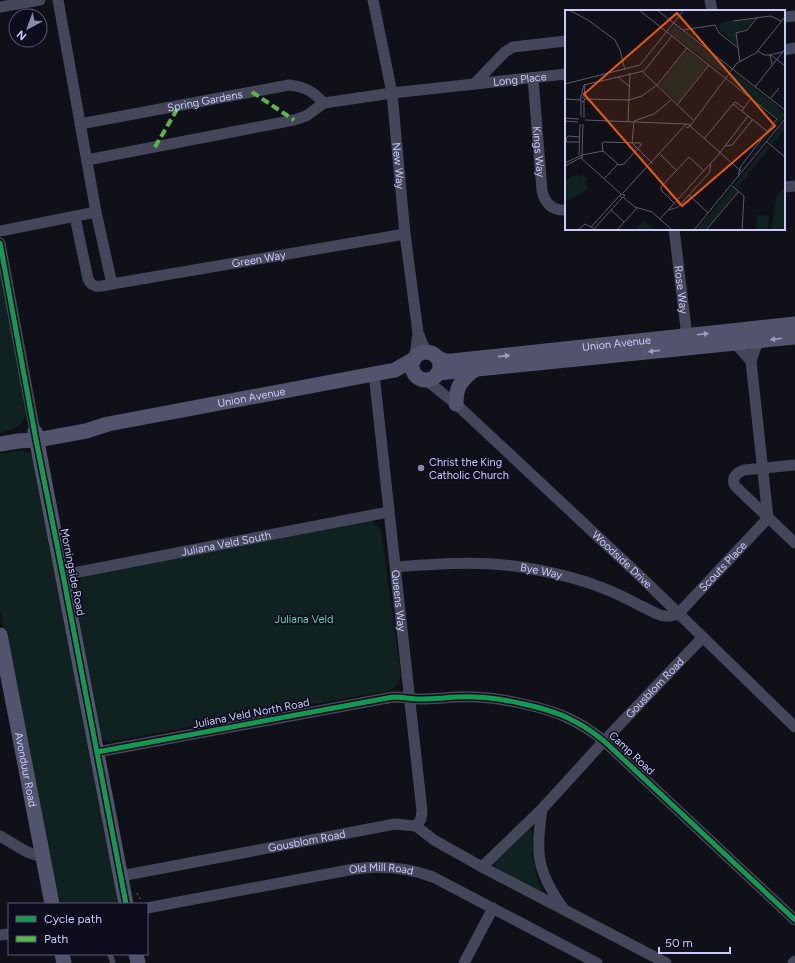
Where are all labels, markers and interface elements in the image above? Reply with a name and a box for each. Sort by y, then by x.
north arrow [8,8,48,48]
inset map [565,10,785,230]
text: N [14,27,29,43]
street label: Long Place [492,70,547,89]
street label: Spring Gardens [166,88,244,115]
street label: Kings Way [530,126,547,178]
street label: New Way [390,142,407,190]
street label: Green Way [231,248,287,270]
street label: Rose Way [671,265,690,315]
one-way arrow [697,331,709,337]
street label: Union Avenue [582,334,651,354]
one-way arrow [770,336,782,342]
one-way arrow [648,347,660,354]
one-way arrow [498,352,510,359]
street label: Union Avenue [216,385,287,410]
place label: Christ the King Catholic Church [429,456,509,482]
marker: Christ the King Catholic Church [416,463,426,473]
street label: Morningside Road [58,527,87,617]
street label: Woodside Drive [589,528,655,591]
street label: Juliana Veld South [180,529,272,559]
street label: Scouts Place [697,539,750,594]
street label: Bye Way [519,561,564,582]
street label: Queens Way [389,569,408,633]
park label: Juliana Veld [275,613,333,626]
street label: Gousblom Road [623,655,687,721]
street label: Juliana Veld North Road [192,696,311,731]
street label: Camp Road [606,729,657,778]
street label: Avonduur Road [12,731,39,808]
street label: Gousblom Road [267,828,347,855]
street label: Old Mill Road [348,861,415,878]
legend [8,903,148,955]
text: Cycle path [44,912,102,926]
scale bar [659,929,730,955]
text: Path [44,932,68,946]
text: 50 m [665,936,693,950]

